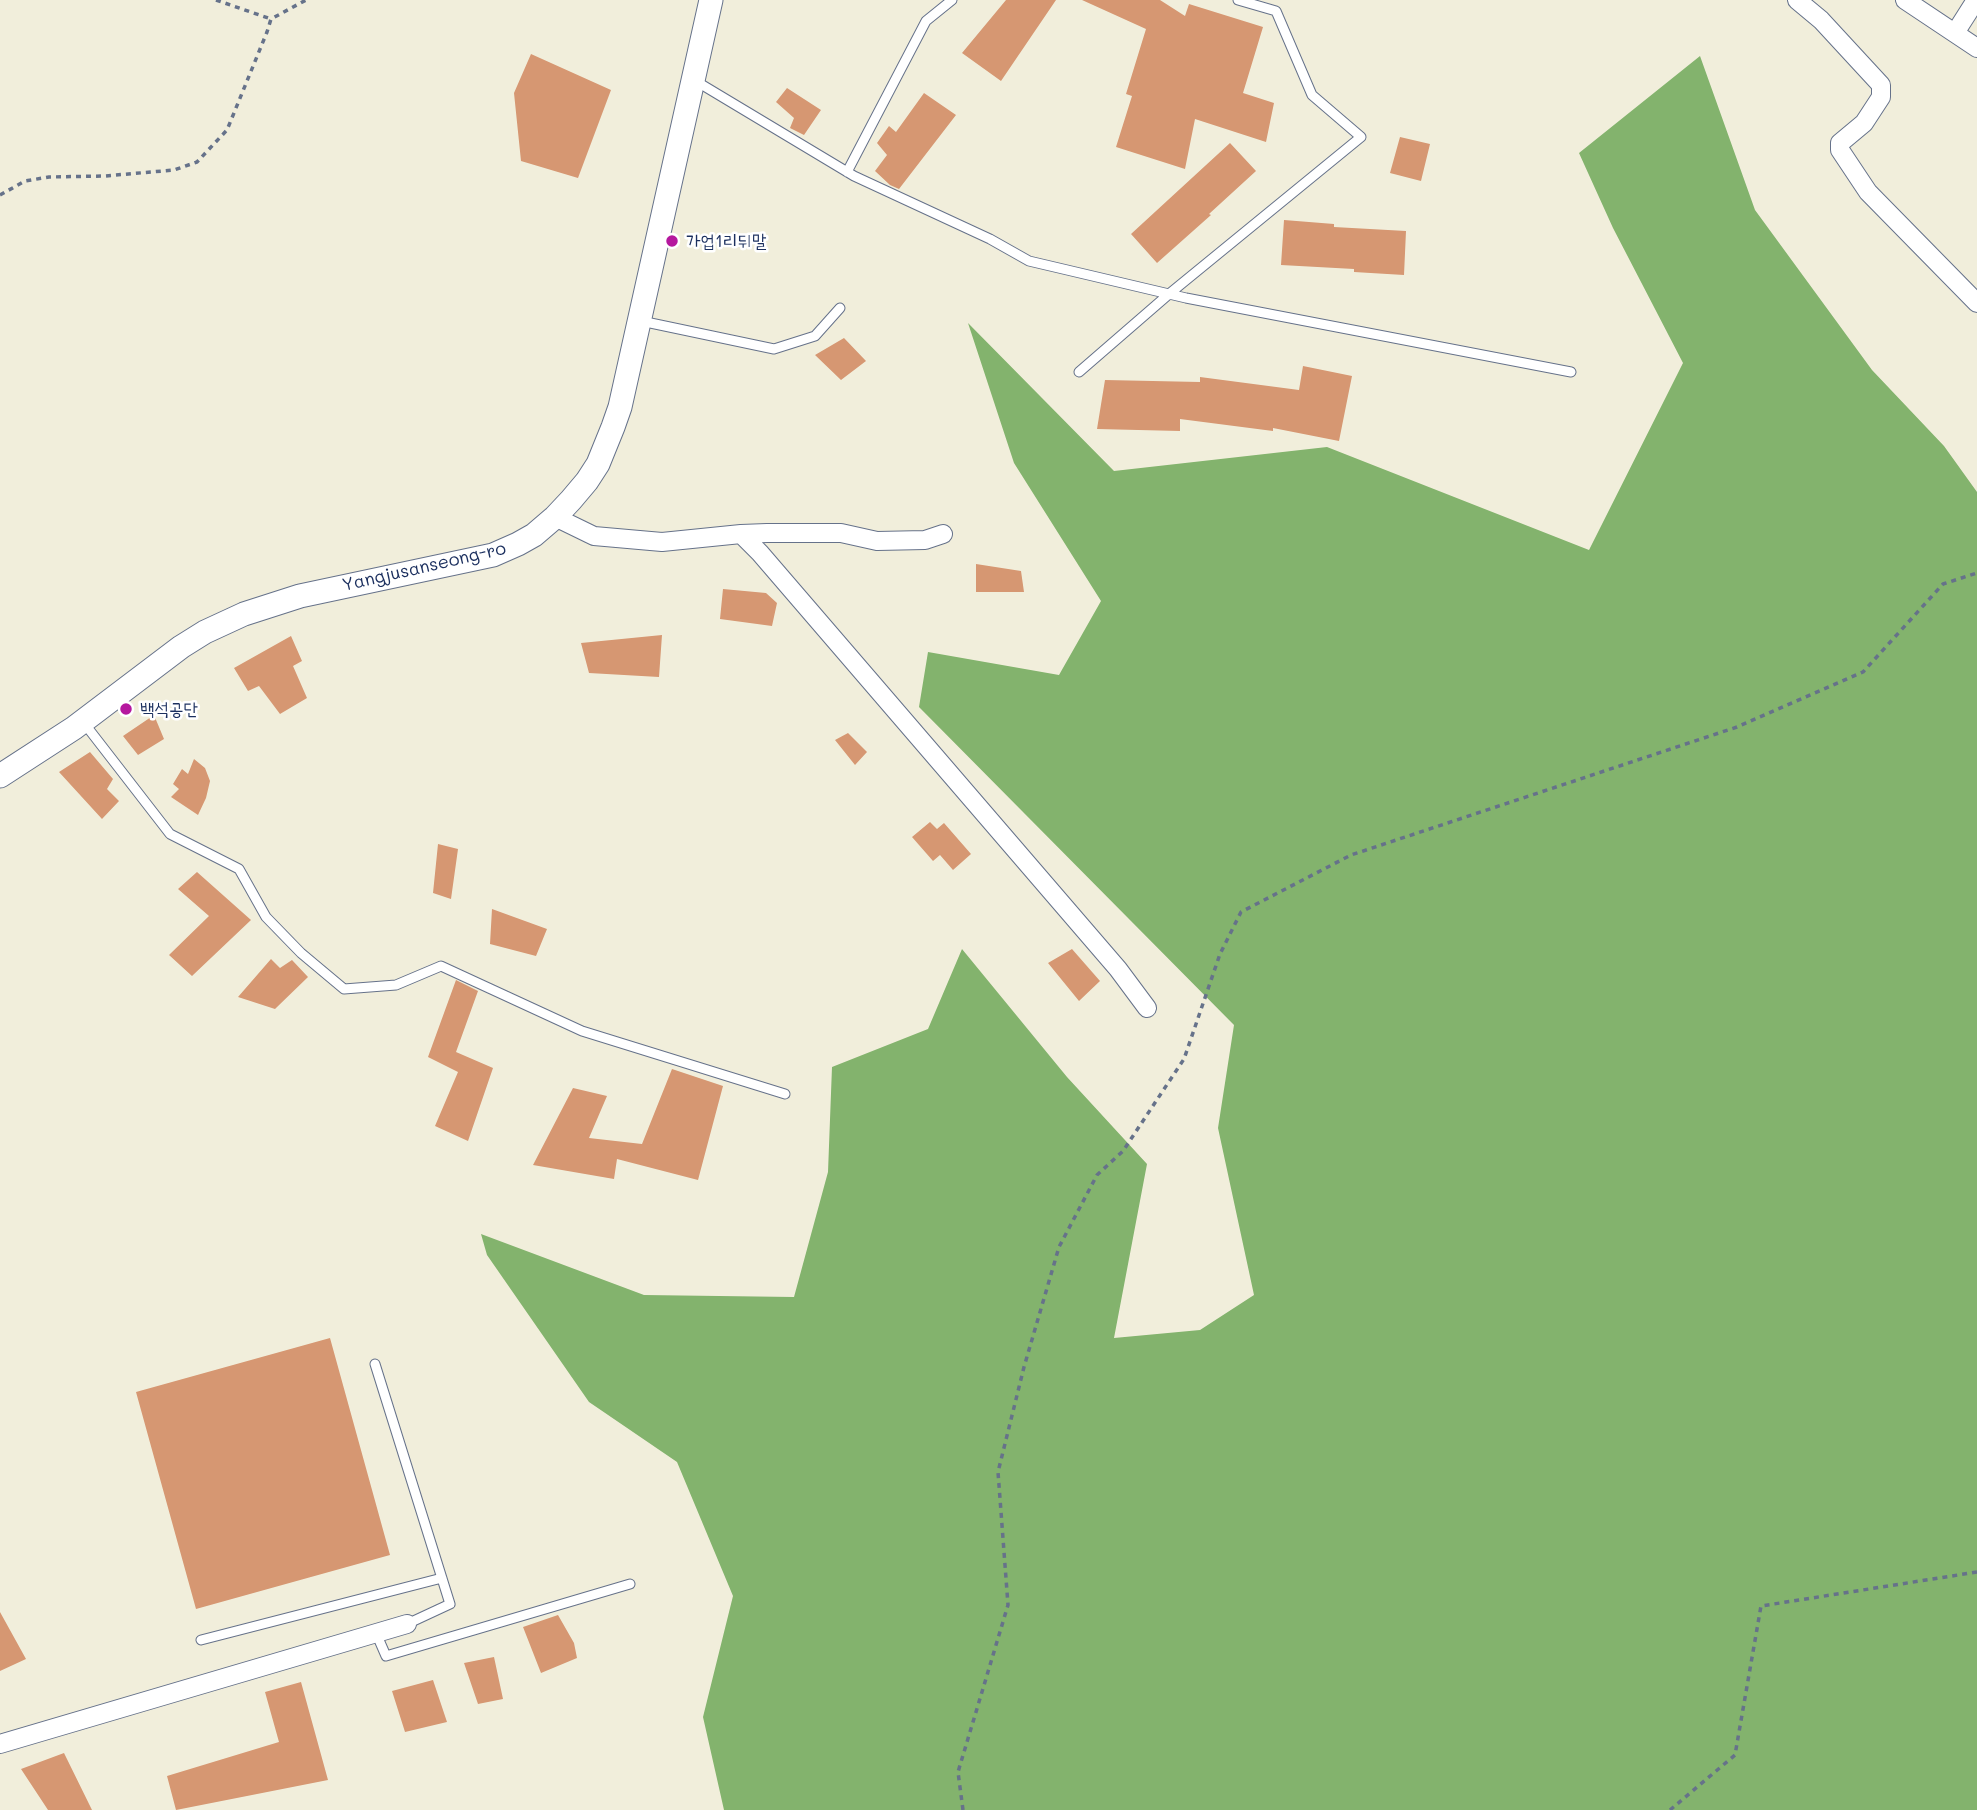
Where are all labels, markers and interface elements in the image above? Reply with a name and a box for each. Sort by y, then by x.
place label: 가업1리뒤말 [686,230,766,252]
marker: 가업1리뒤말 [664,233,680,249]
street label: Yangjusanseong-ro [340,538,508,596]
place label: 백석공단 [140,698,198,720]
marker: 백석공단 [118,701,134,717]

